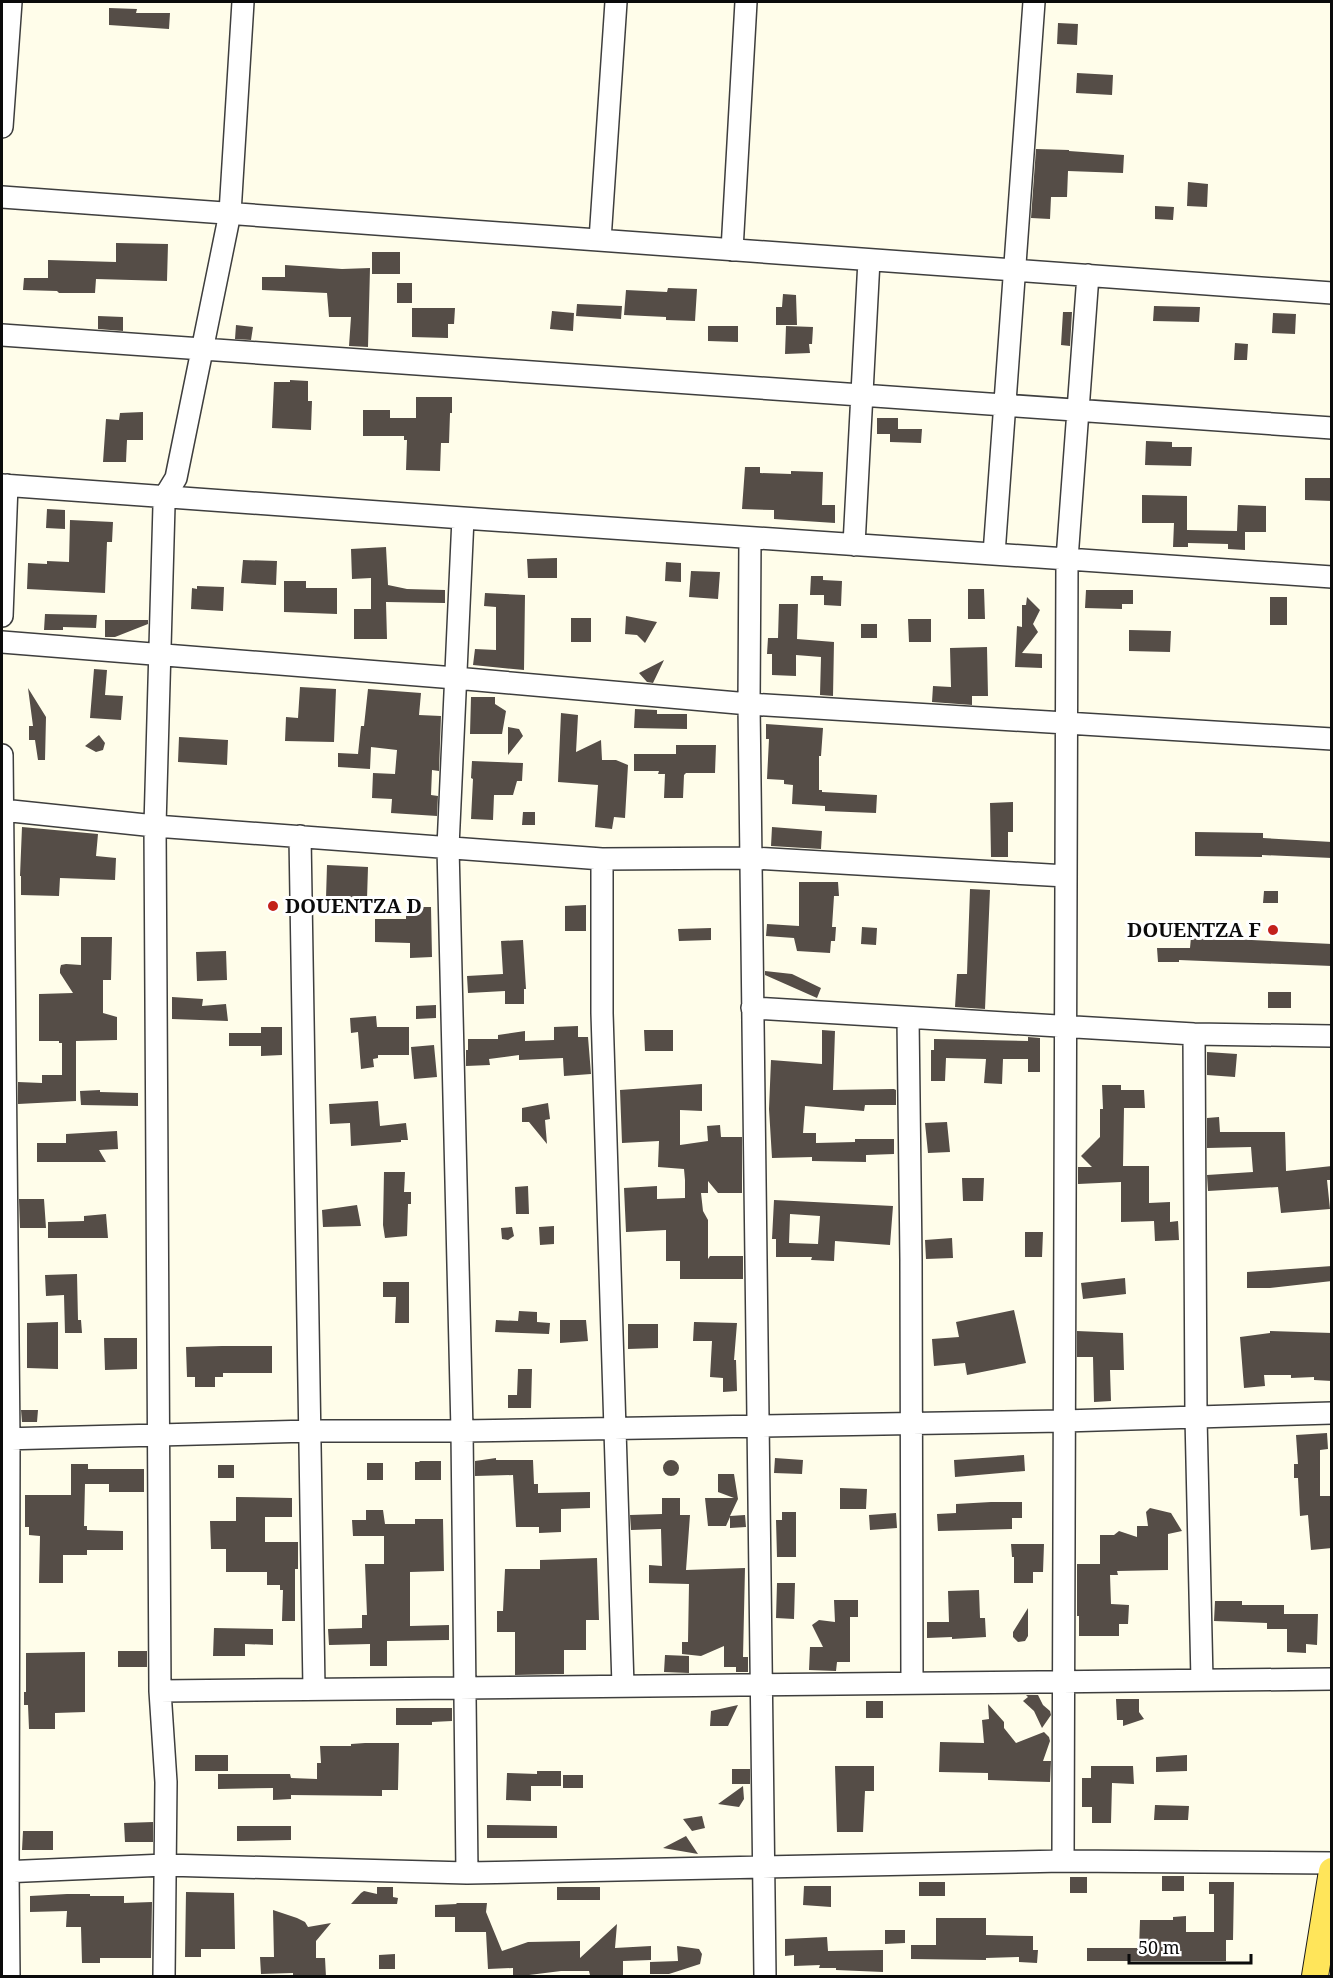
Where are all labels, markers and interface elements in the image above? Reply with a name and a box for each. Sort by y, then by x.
place label: DOUENTZA D [285,892,422,919]
marker: DOUENTZA D [266,899,280,913]
place label: DOUENTZA F [1127,916,1261,943]
marker: DOUENTZA F [1266,923,1280,937]
scale bar [1129,1927,1250,1965]
text: 50 m [1138,1935,1180,1959]

